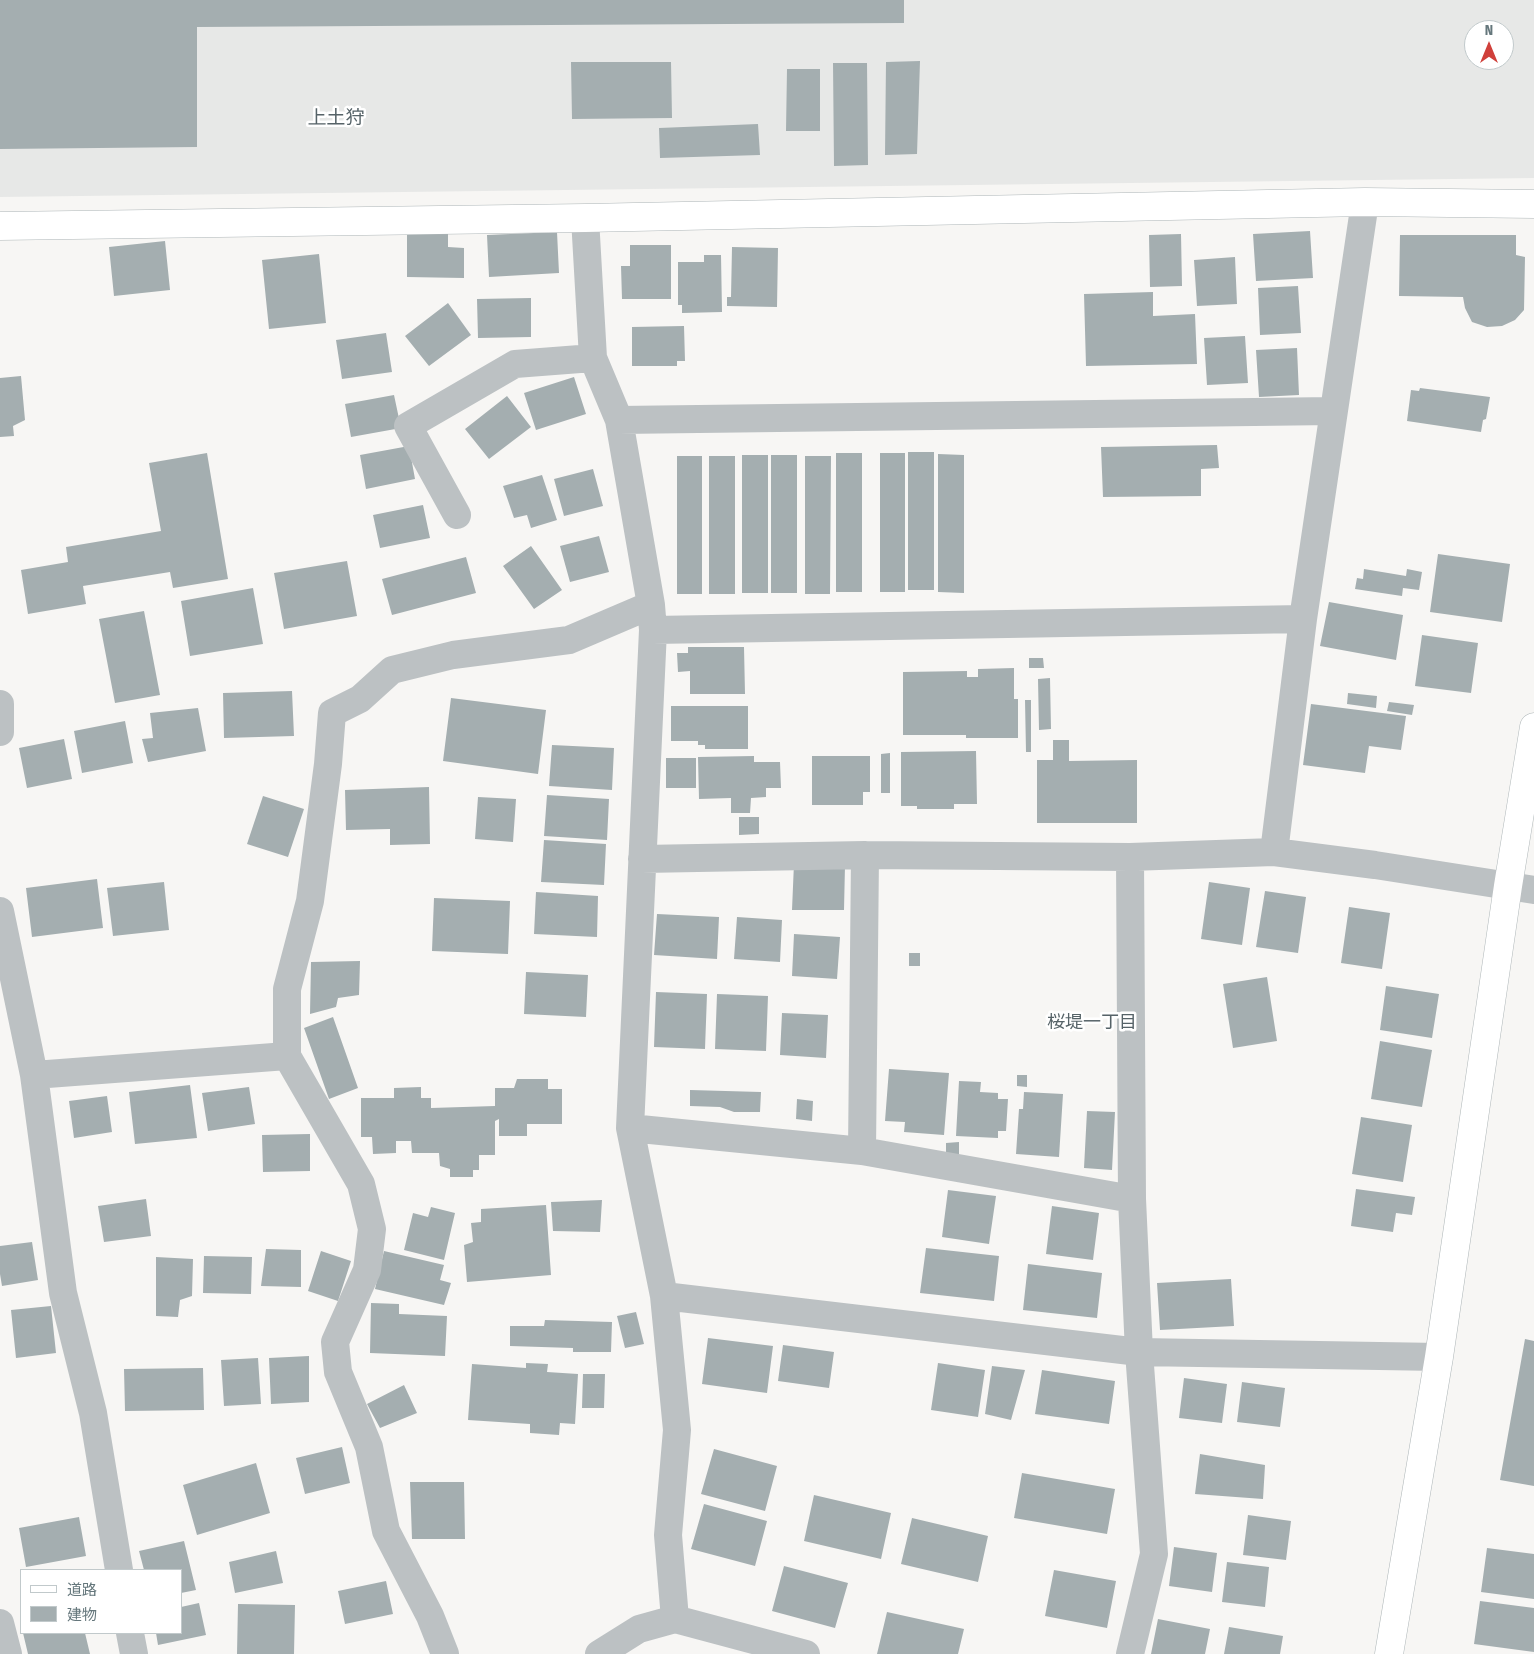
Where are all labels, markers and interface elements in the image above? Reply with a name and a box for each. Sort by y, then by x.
north arrow [1464,20,1514,70]
text: N [1485,22,1493,39]
district label: 上土狩 [308,108,364,130]
district label: 桜堤一丁目 [1047,1012,1137,1034]
legend [20,1569,182,1634]
text: 道路 [67,1581,97,1599]
text: 建物 [67,1606,97,1624]

